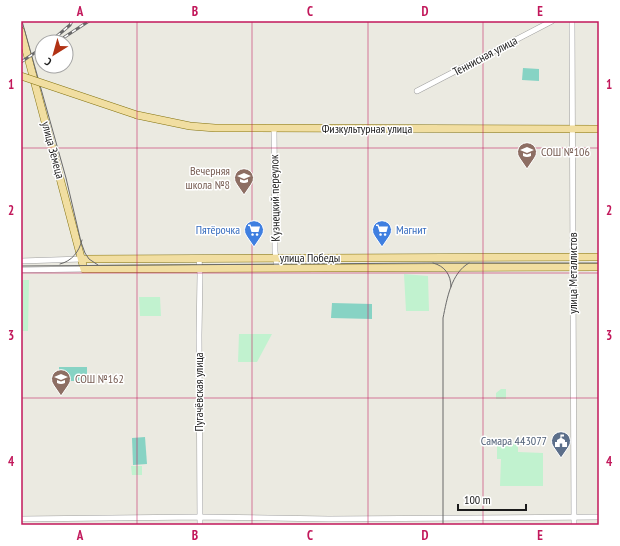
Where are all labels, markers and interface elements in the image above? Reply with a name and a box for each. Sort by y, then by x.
text: A [76,3,84,20]
text: B [192,3,198,20]
text: C [307,3,313,20]
text: D [422,3,429,20]
text: E [537,3,543,20]
street label: Теннисная улица [450,32,520,79]
north arrow [34,34,74,74]
text: С [42,55,54,69]
text: 1 [8,76,14,93]
text: 1 [606,76,612,93]
street label: улица Земеца [39,120,68,180]
street label: Физкультурная улица [322,121,412,136]
school or university icon: СОШ №106 [516,141,538,169]
place label: СОШ №106 [541,144,590,159]
street label: Кузнецкий переулок [266,154,283,242]
place label: Вечерняя школа №8 [186,163,230,192]
school or university icon: Вечерняя школа №8 [233,167,255,195]
text: 2 [8,202,14,219]
text: 2 [606,202,612,219]
supermarket icon: Пятёрочка [243,219,265,247]
supermarket icon: Магнит [371,219,393,247]
place label: Пятёрочка [196,222,240,237]
place label: Магнит [396,222,426,237]
street label: улица Металлистов [565,232,580,314]
street label: улица Победы [280,250,340,265]
text: 3 [8,327,14,344]
text: 3 [606,327,612,344]
street label: Пугачёвская улица [191,352,206,432]
school or university icon: СОШ №162 [50,368,72,396]
place label: СОШ №162 [75,371,124,386]
public building icon: Самара 443077 [550,430,572,458]
place label: Самара 443077 [481,433,547,448]
text: 4 [8,453,15,470]
text: 4 [606,453,613,470]
scale bar [458,486,526,512]
text: 100 m [464,492,491,507]
text: A [76,527,84,544]
text: B [192,527,198,544]
text: C [307,527,313,544]
text: D [422,527,429,544]
text: E [537,527,543,544]

